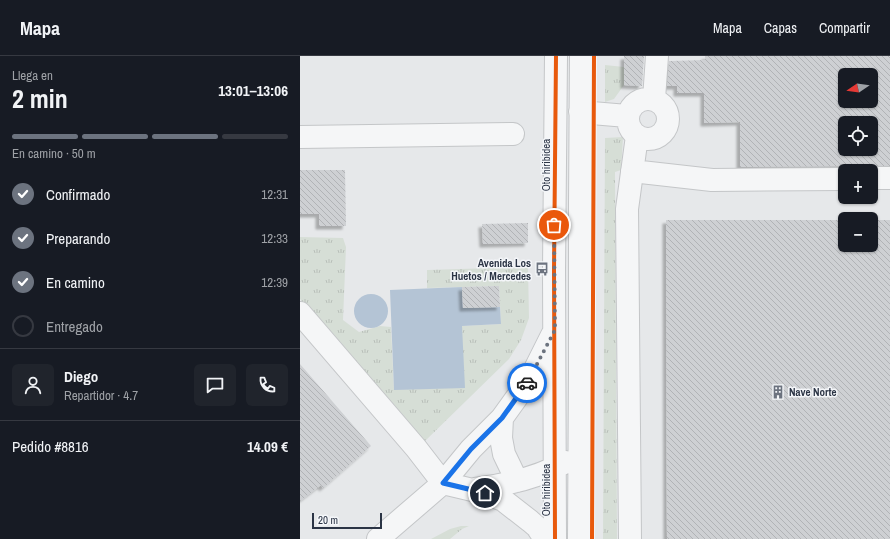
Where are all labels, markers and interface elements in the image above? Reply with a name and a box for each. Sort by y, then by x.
text: Mapa [20,15,60,41]
text: Mapa [713,19,742,37]
text: Capas [764,19,797,37]
text: Compartir [819,19,870,37]
text: Llega en [12,67,53,84]
north arrow [838,68,878,108]
map controls [838,68,878,252]
text: 13:01–13:06 [218,80,288,101]
text: 2 min [12,81,68,116]
button: locate [838,116,878,156]
street label: Oto hiribidea [539,139,553,191]
text: En camino · 50 m [12,145,96,162]
button: + [838,164,878,204]
icon: check [12,183,34,205]
text: Confirmado [46,184,110,205]
text: 12:31 [261,186,288,203]
pin [537,208,571,242]
button: − [838,212,878,252]
icon: bag [543,214,565,236]
icon: check [12,227,34,249]
text: Preparando [46,228,110,249]
text: 12:33 [261,230,288,247]
place label: Avenida Los Huetos / Mercedes [451,256,531,283]
bus stop icon: Avenida Los Huetos / Mercedes [534,261,550,277]
icon: check [12,271,34,293]
text: En camino [46,272,105,293]
text: 12:39 [261,274,288,291]
text: Entregado [46,316,103,337]
courier [507,363,547,403]
button: person [12,364,54,406]
button: chat [194,364,236,406]
button: phone [246,364,288,406]
text: Diego [64,366,98,387]
icon: car [516,372,538,394]
building icon: Nave Norte [770,384,786,400]
place label: Nave Norte [789,385,837,399]
text: Repartidor · 4.7 [64,387,138,404]
text: Pedido #8816 [12,436,89,457]
text: 14.09 € [247,436,288,457]
street label: Oto hiribidea [539,464,553,516]
pin [468,476,502,510]
icon: home [474,482,496,504]
scale bar [312,511,382,530]
text: 20 m [318,513,338,527]

